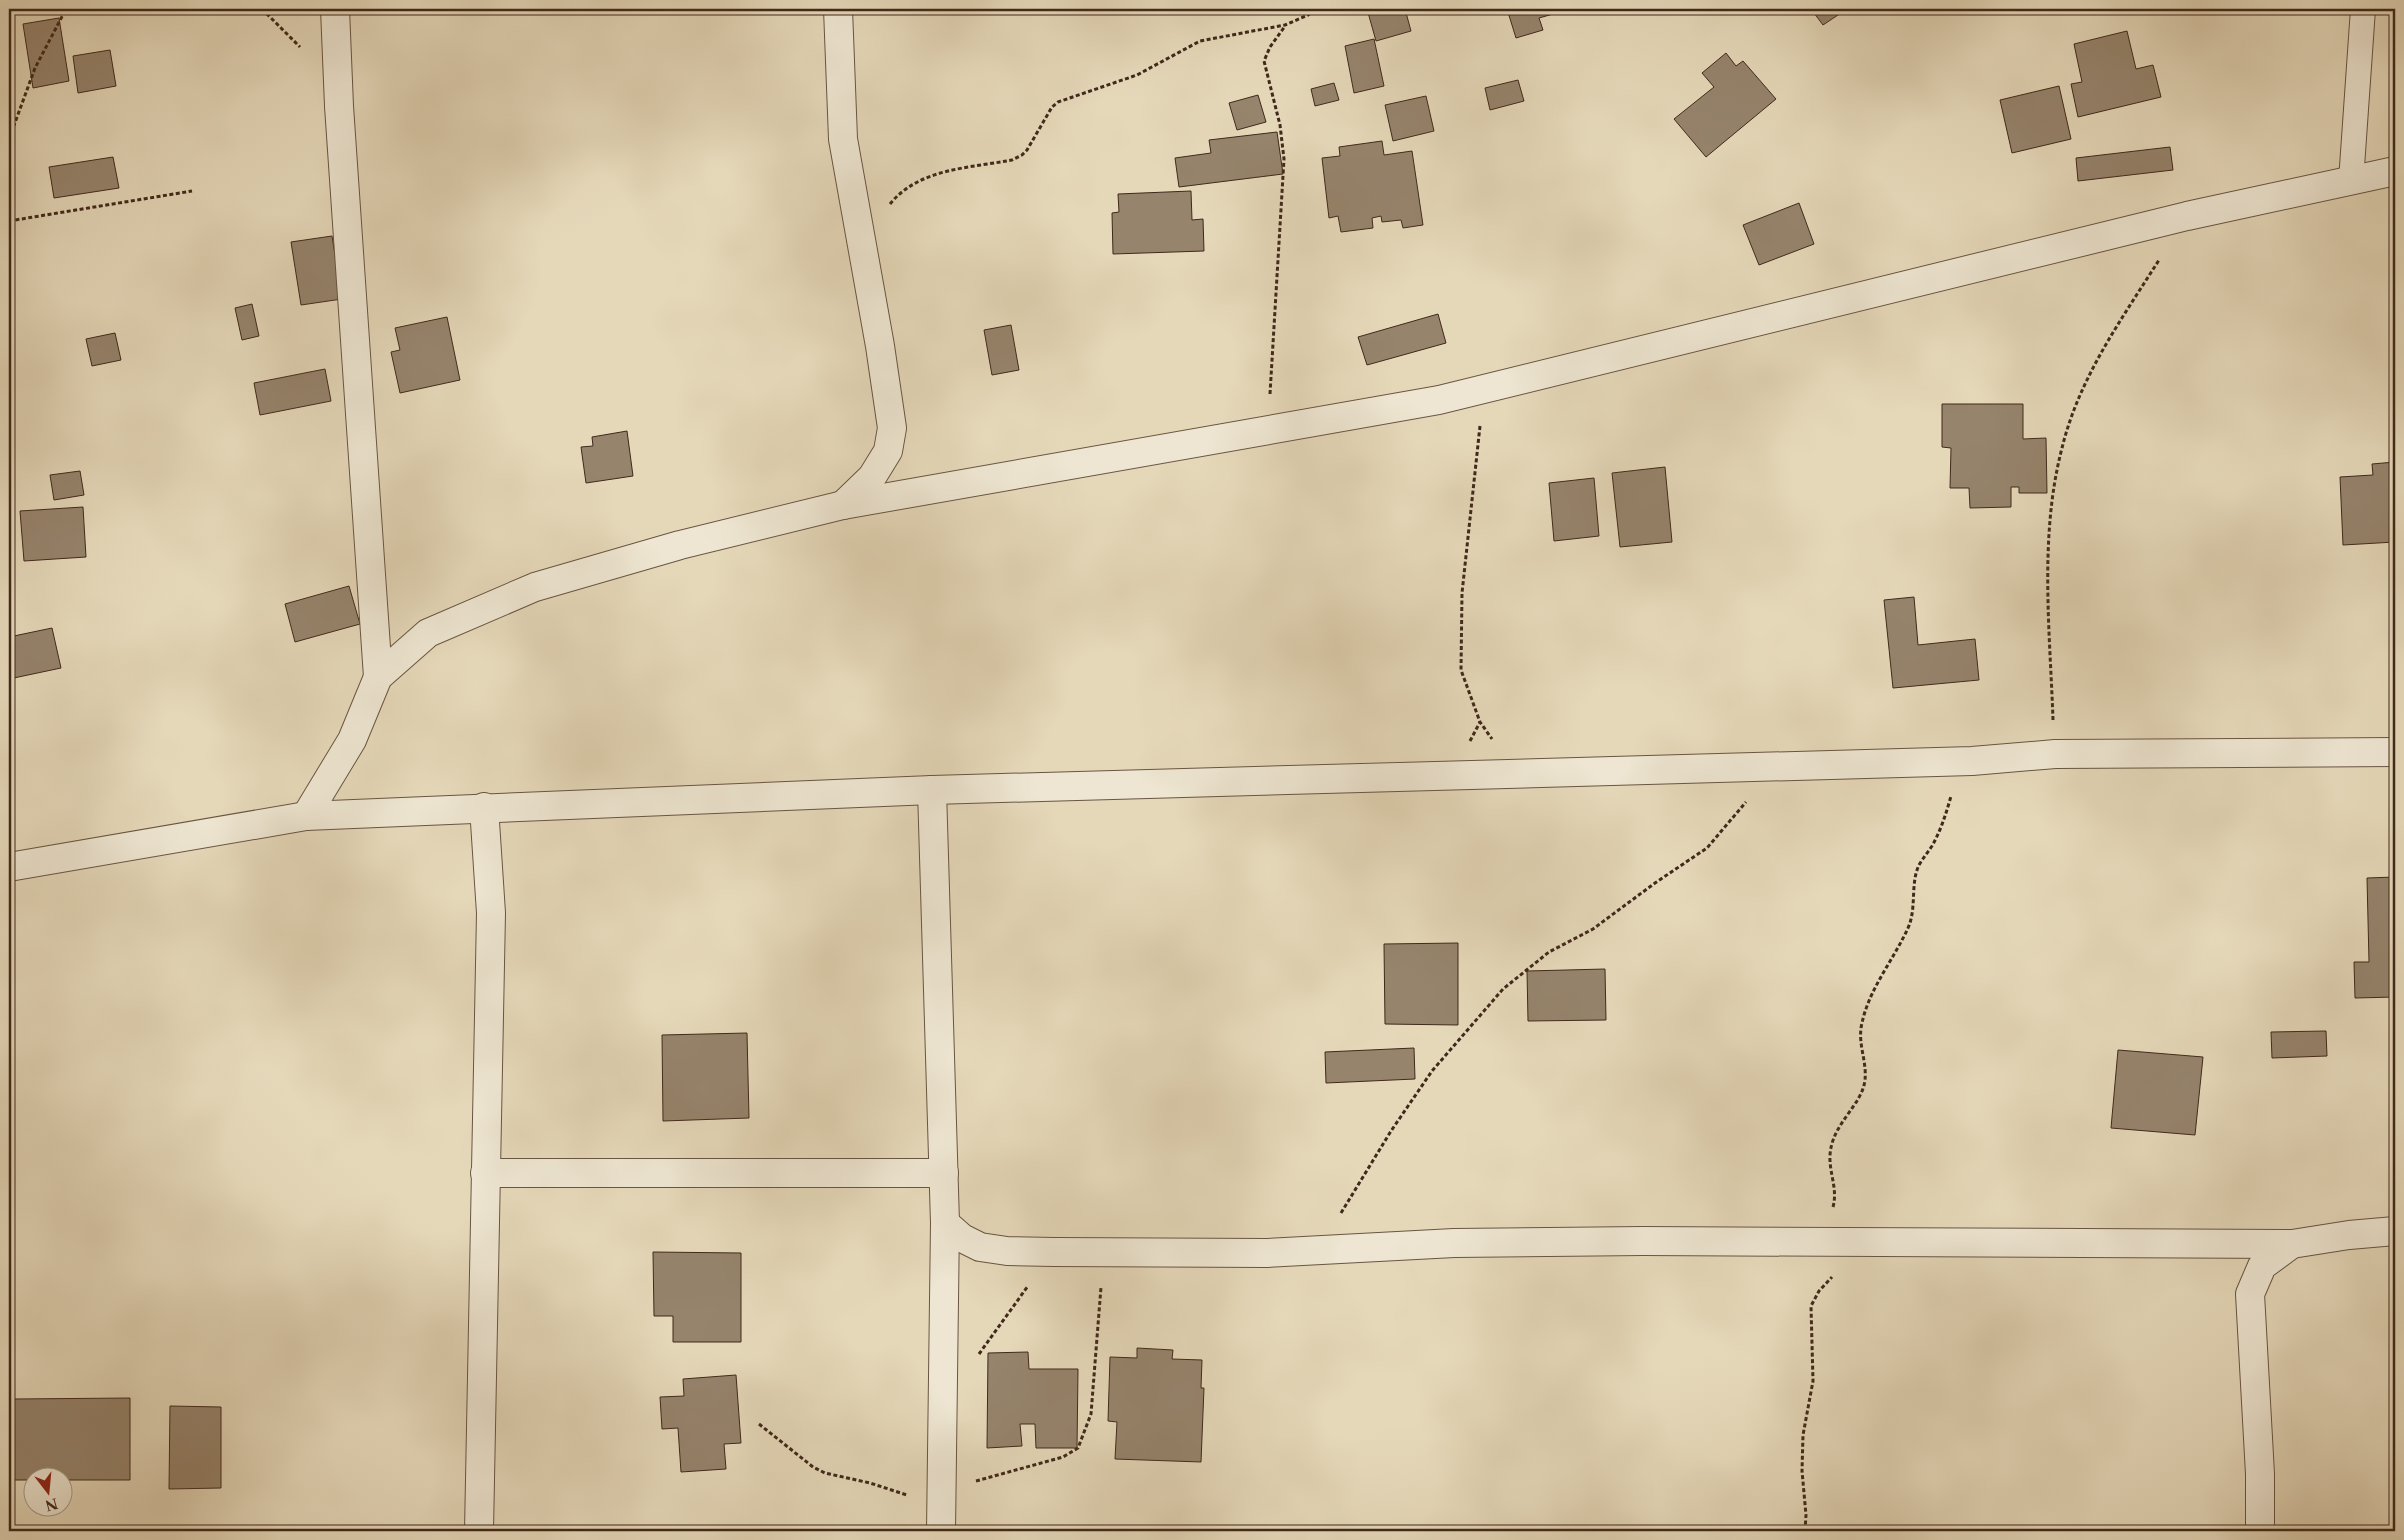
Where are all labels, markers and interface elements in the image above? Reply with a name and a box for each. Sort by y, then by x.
north arrow [22,1468,72,1518]
text: N [43,1494,60,1515]

